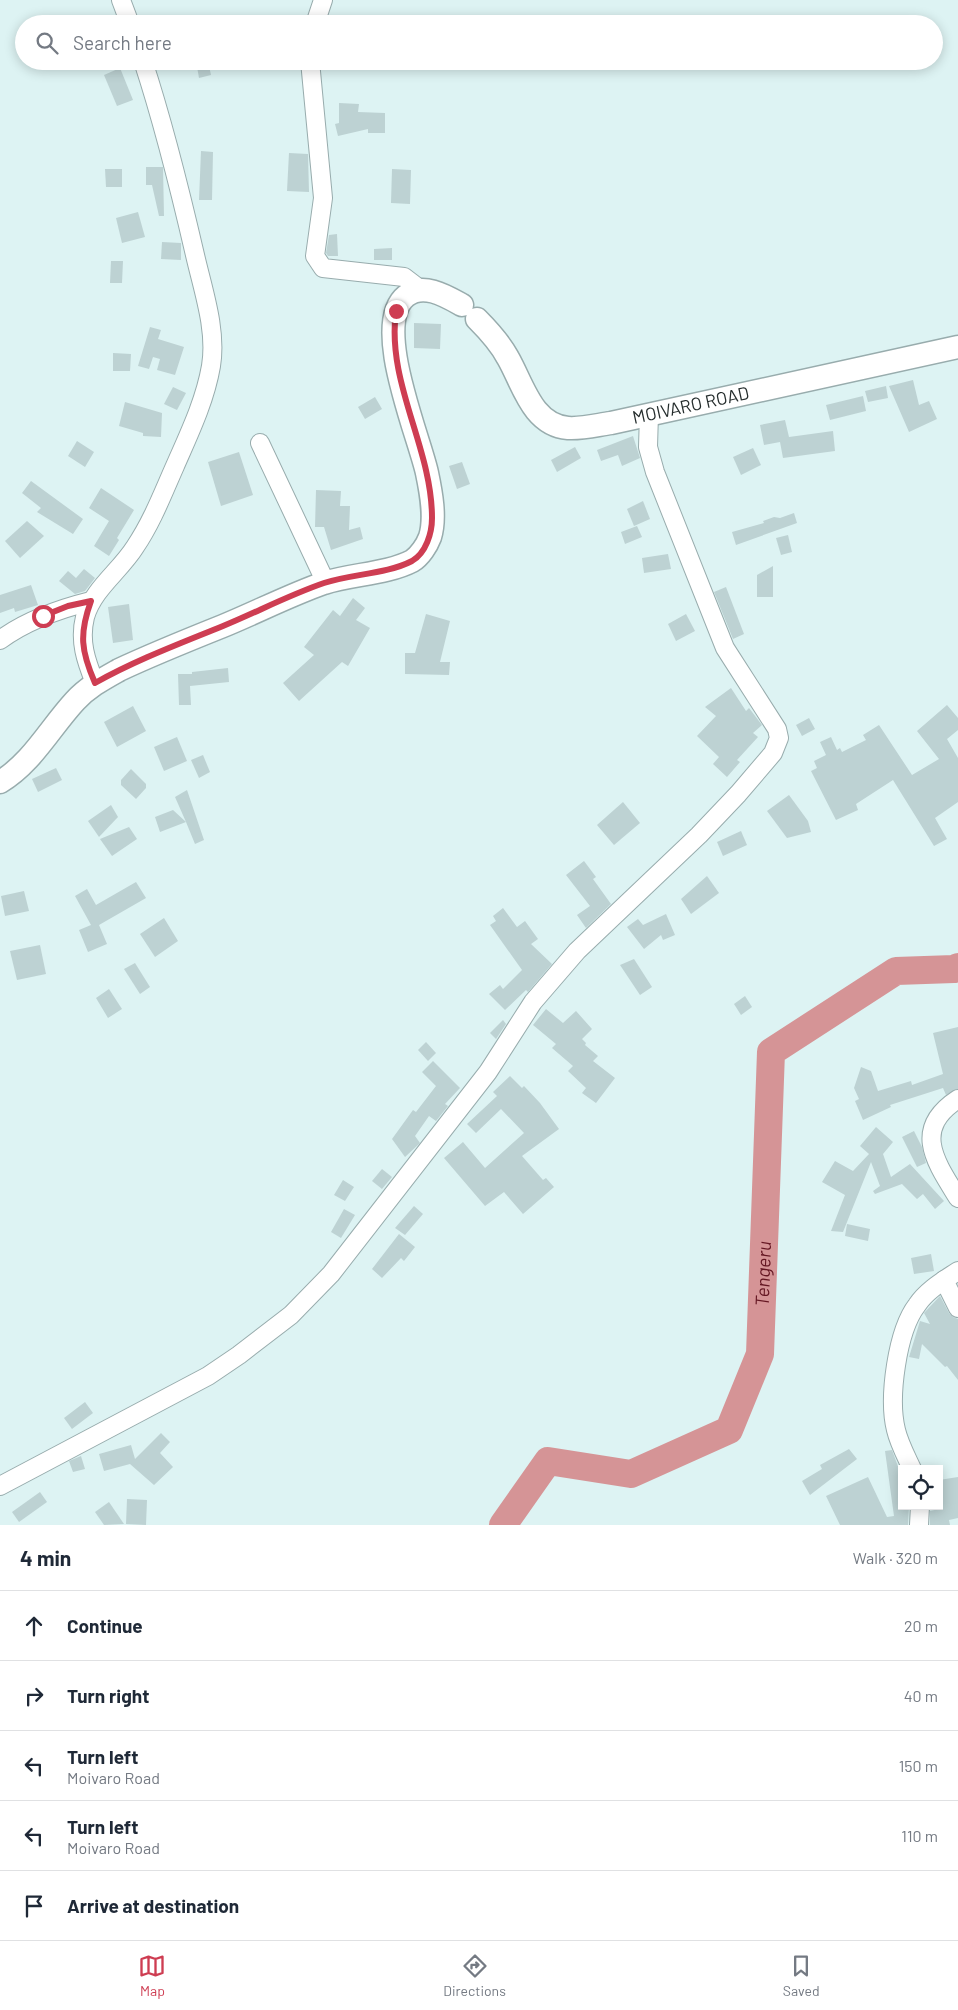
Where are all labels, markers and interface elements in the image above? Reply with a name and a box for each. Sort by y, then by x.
search box [15,15,943,70]
icon: search [33,29,61,57]
text: Search here [73,31,172,54]
route end [385,300,408,323]
street label: MOIVARO ROAD [630,381,751,428]
route start [32,605,55,628]
water label: Tengeru [750,1241,775,1307]
map controls [898,1465,943,1510]
button: locate [898,1465,943,1510]
text: 4 min [20,1545,71,1570]
text: Walk · 320 m [853,1548,938,1567]
icon: ahead [20,1612,48,1640]
text: Continue [67,1614,143,1637]
text: 20 m [904,1616,938,1635]
icon: right [20,1682,48,1710]
text: Turn right [67,1684,149,1707]
text: 40 m [904,1686,938,1705]
text: Turn left [67,1745,138,1768]
icon: left [20,1752,48,1780]
text: 150 m [899,1756,938,1775]
text: Moivaro Road [67,1768,160,1787]
text: Turn left [67,1815,138,1838]
icon: left [20,1822,48,1850]
text: 110 m [901,1826,938,1845]
text: Moivaro Road [67,1838,160,1857]
icon: arrive [20,1892,48,1920]
text: Arrive at destination [67,1894,239,1917]
tab: Map [138,1952,166,1999]
tab: Directions [443,1952,506,1999]
tab: Saved [783,1952,820,1999]

